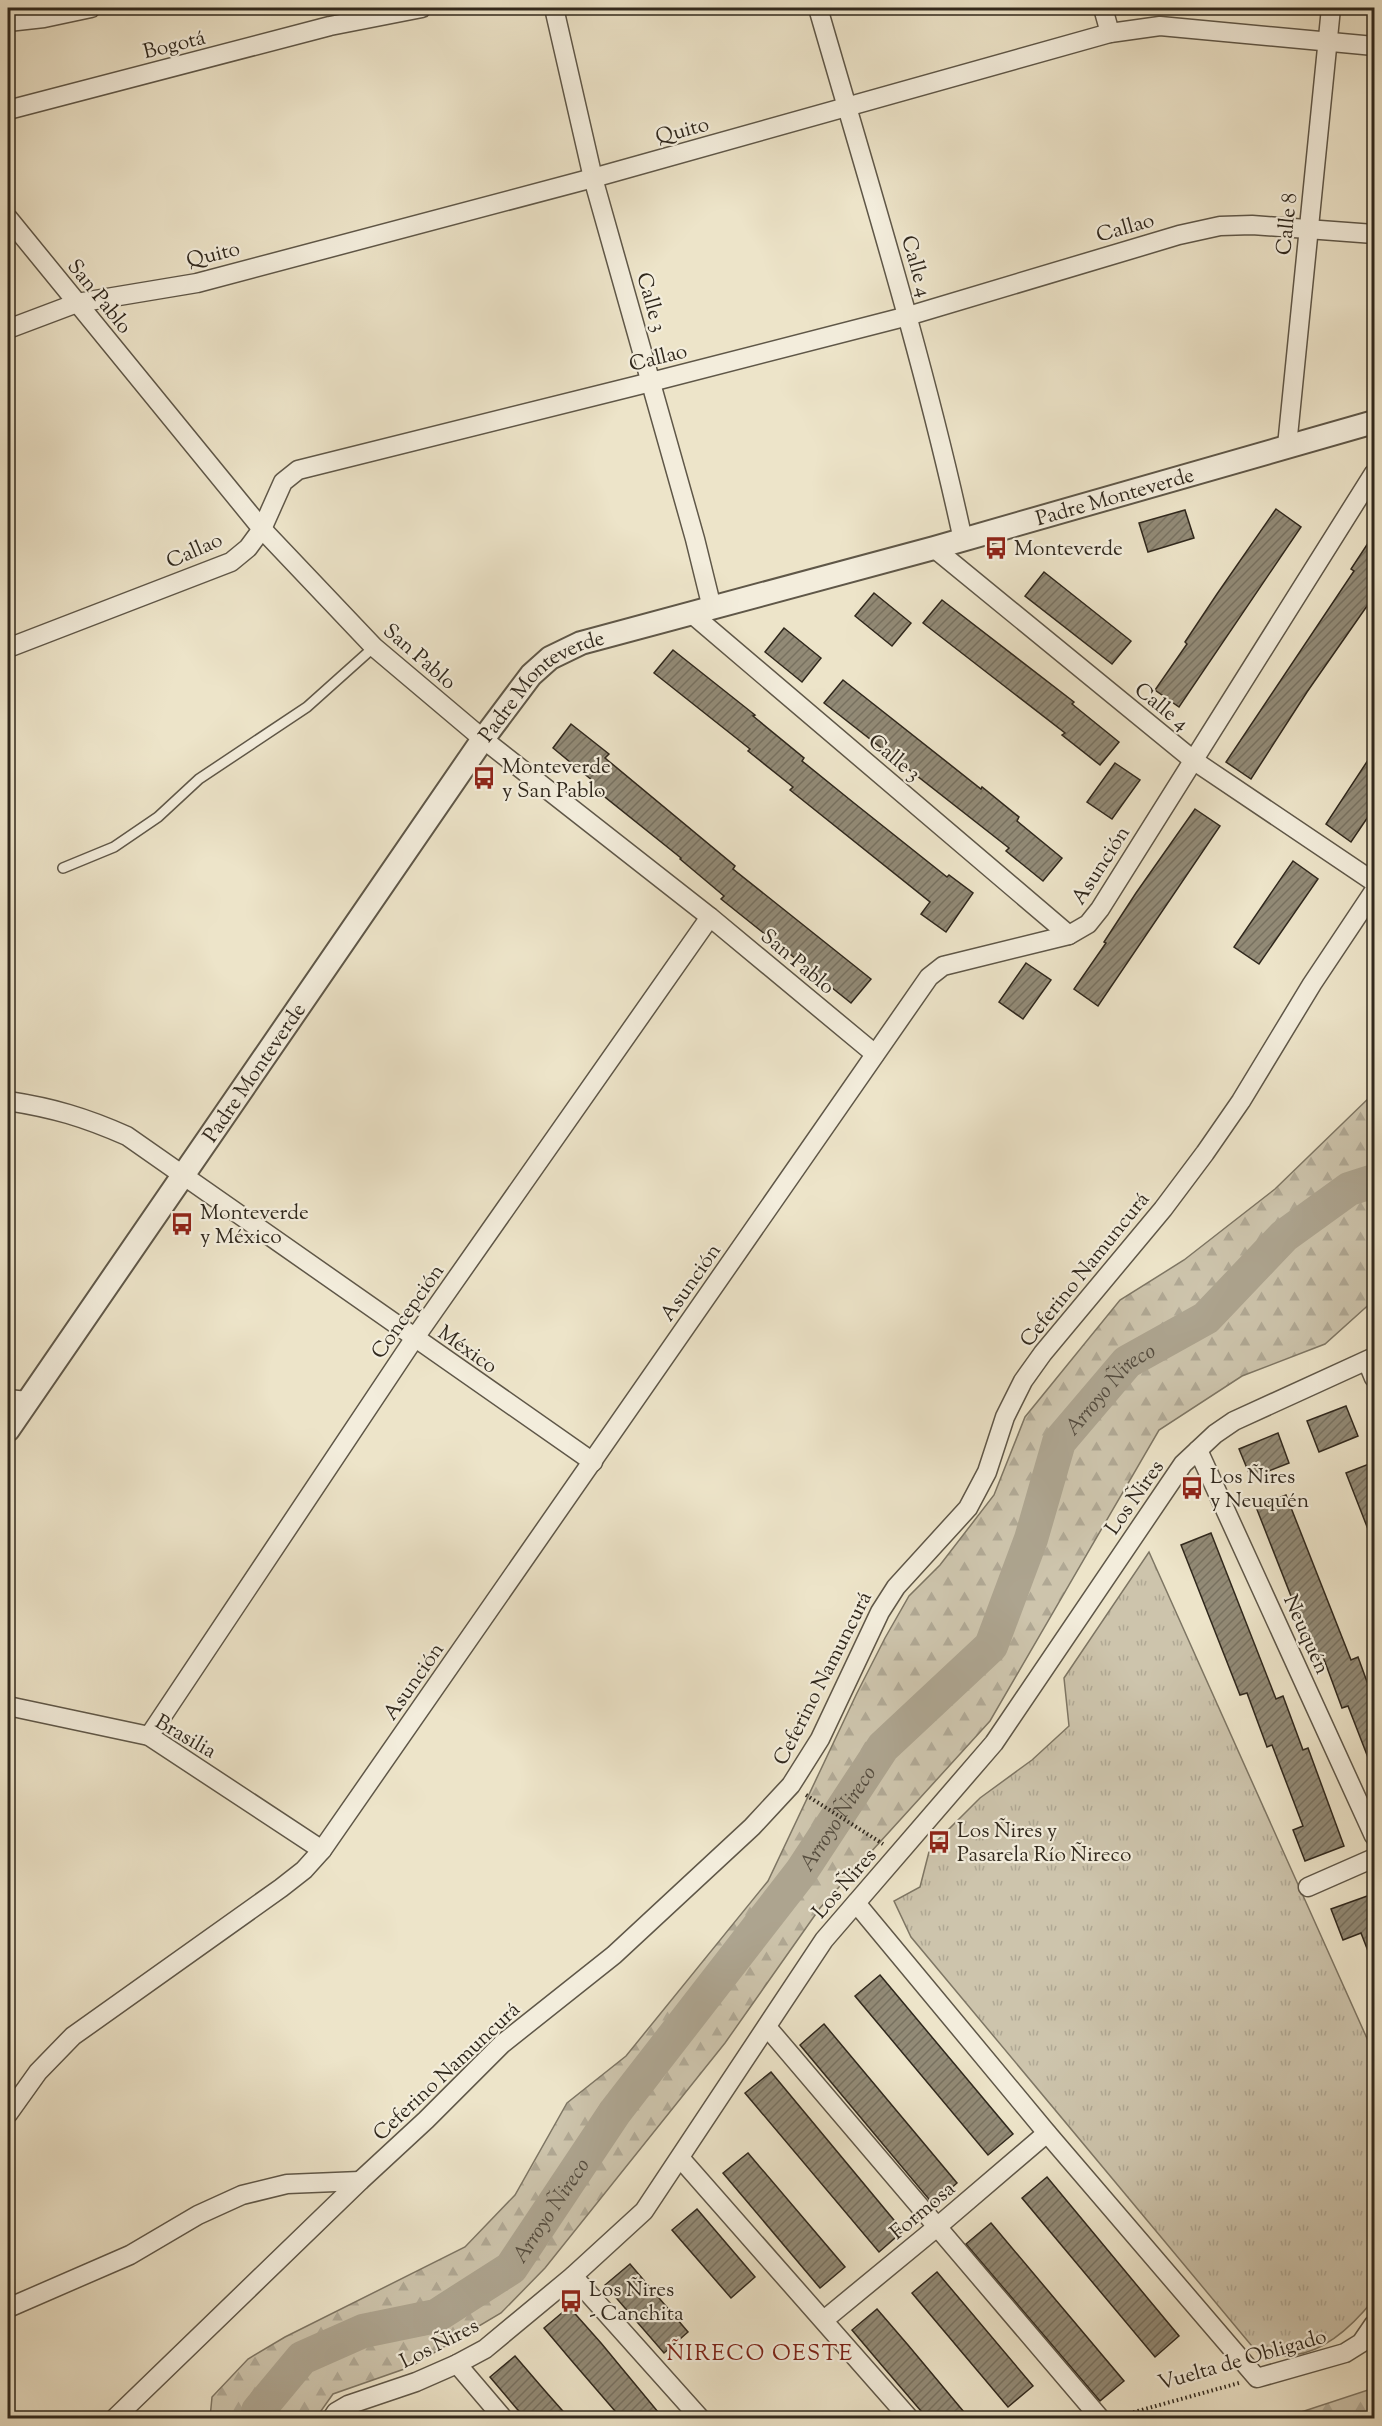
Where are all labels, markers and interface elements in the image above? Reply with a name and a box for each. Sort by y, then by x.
street label: Bogotá [140,24,209,68]
street label: Quito [652,110,713,153]
street label: Calle 8 [1270,192,1306,257]
street label: Callao [1093,206,1158,251]
street label: Calle 4 [892,232,938,301]
street label: Quito [184,235,243,277]
street label: San Pablo [59,253,138,341]
street label: Calle 3 [627,269,673,336]
street label: Callao [626,337,691,381]
street label: Padre Monteverde [1032,461,1198,535]
street label: Callao [162,526,228,578]
bus stop icon: Monteverde [983,535,1009,561]
place label: Monteverde [1014,535,1123,565]
street label: San Pablo [375,617,462,698]
street label: Padre Monteverde [472,624,608,749]
street label: Calle 4 [1127,676,1195,739]
street label: Calle 3 [861,728,927,789]
place label: Monteverde y San Pablo [502,753,611,807]
bus stop icon: Monteverde y San Pablo [471,765,497,791]
street label: Asunción [1065,821,1138,912]
street label: San Pablo [753,923,840,1003]
street label: Padre Monteverde [197,998,314,1149]
street label: Ceferino Namuncurá [1014,1186,1158,1354]
place label: Monteverde y México [200,1199,309,1253]
bus stop icon: Monteverde y México [169,1211,195,1237]
street label: Asunción [654,1238,729,1328]
street label: Concepción [365,1258,452,1366]
street label: México [431,1319,503,1382]
water label: Arroyo Ñireco [1058,1336,1162,1444]
street label: Los Ñires [1099,1455,1172,1542]
place label: Los Ñires y Neuquén [1210,1463,1309,1517]
bus stop icon: Los Ñires y Neuquén [1179,1475,1205,1501]
street label: Ceferino Namuncurá [767,1586,881,1771]
street label: Neuquén [1274,1590,1336,1679]
street label: Asunción [377,1637,452,1727]
street label: Brasilia [149,1708,222,1768]
water label: Arroyo Ñireco [792,1760,886,1879]
place label: Los Ñires y Pasarela Río Ñireco [957,1817,1132,1871]
bus stop icon: Los Ñires y Pasarela Río Ñireco [926,1829,952,1855]
street label: Los Ñires [806,1842,885,1926]
street label: Ceferino Namuncurá [367,1996,528,2149]
water label: Arroyo Ñireco [505,2152,599,2271]
street label: Formosa [884,2175,963,2248]
place label: Los Ñires - Canchita [589,2276,684,2330]
bus stop icon: Los Ñires - Canchita [558,2288,584,2314]
street label: Los Ñires [395,2312,485,2378]
street label: Vuelta de Obligado [1155,2322,1330,2399]
district label: ÑIRECO OESTE [667,2338,853,2371]

